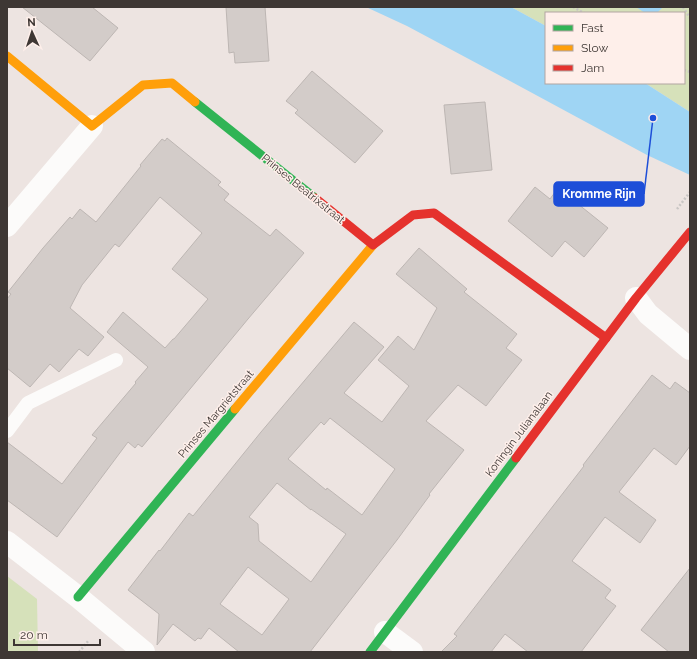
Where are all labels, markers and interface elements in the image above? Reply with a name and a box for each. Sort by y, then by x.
north arrow [12,12,52,52]
legend [545,12,685,84]
text: N [27,16,36,29]
text: Fast [581,21,604,35]
text: Slow [581,41,608,55]
text: Jam [581,61,604,75]
street label: Prinses Beatrixstraat [259,152,347,227]
callout: Kromme Rijn [554,182,644,206]
text: Kromme Rijn [562,187,636,201]
street label: Prinses Margrietstraat [176,367,257,460]
street label: Koningin Julianalaan [483,389,555,479]
scale bar [14,621,100,647]
text: 20 m [20,628,48,642]

